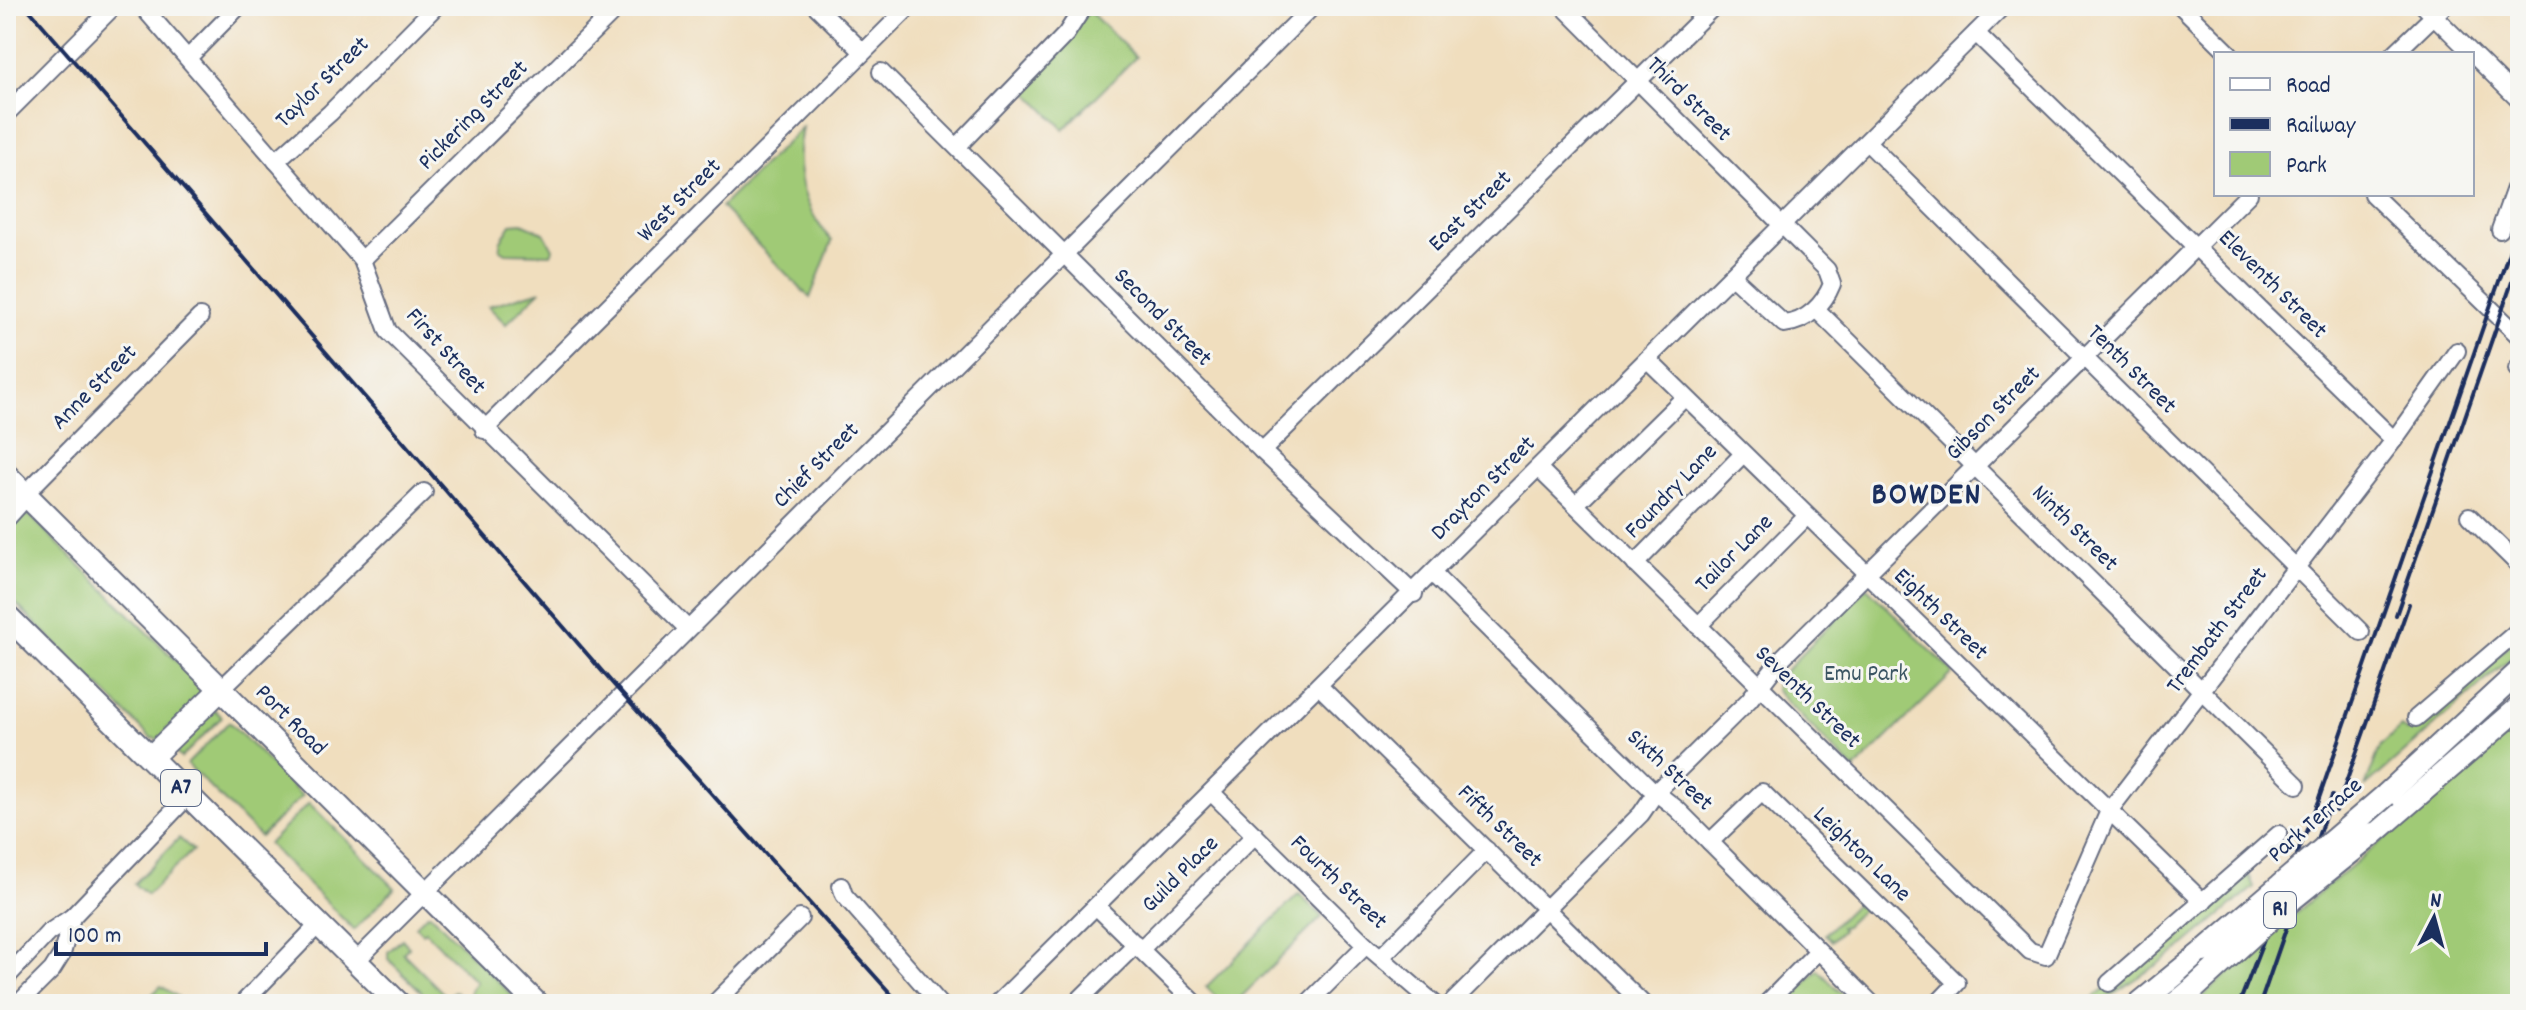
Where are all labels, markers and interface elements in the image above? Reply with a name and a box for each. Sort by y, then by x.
street label: Taylor Street [268,29,378,137]
street label: Third Street [1637,49,1739,151]
legend [2214,52,2474,196]
street label: Pickering Street [411,53,537,179]
text: Road [2286,70,2331,104]
text: Railway [2286,110,2357,144]
text: Park [2286,150,2327,184]
street label: West Street [630,151,730,251]
street label: East Street [1421,163,1521,261]
street label: Eleventh Street [2210,223,2334,347]
street label: Second Street [1105,261,1219,375]
street label: First Street [397,301,493,403]
street label: Tenth Street [2078,317,2184,423]
street label: Anne Street [44,337,146,439]
street label: Gibson Street [1939,359,2049,469]
street label: Chief Street [766,415,868,517]
street label: Drayton Street [1424,429,1544,549]
street label: Foundry Lane [1618,437,1726,547]
district label: BOWDEN [1872,474,1982,520]
street label: Ninth Street [2023,478,2125,580]
street label: Tailor Lane [1688,507,1782,601]
street label: Trembath Street [2159,560,2277,701]
street label: Eighth Street [1885,561,1995,669]
street label: Seventh Street [1746,638,1868,758]
park label: Emu Park [1824,658,1908,692]
street label: Port Road [246,677,334,765]
street label: Sixth Street [1618,722,1720,820]
road number: A7 [161,770,201,806]
street label: Park Terrace [2261,770,2371,872]
street label: Fifth Street [1449,778,1549,877]
street label: Leighton Lane [1804,799,1918,911]
street label: Fourth Street [1281,828,1395,938]
street label: Guild Place [1135,829,1227,921]
north arrow [2394,878,2474,958]
text: N [2429,886,2443,918]
road number: R1 [2264,892,2296,928]
scale bar [56,906,266,956]
text: 100 m [68,920,121,954]

